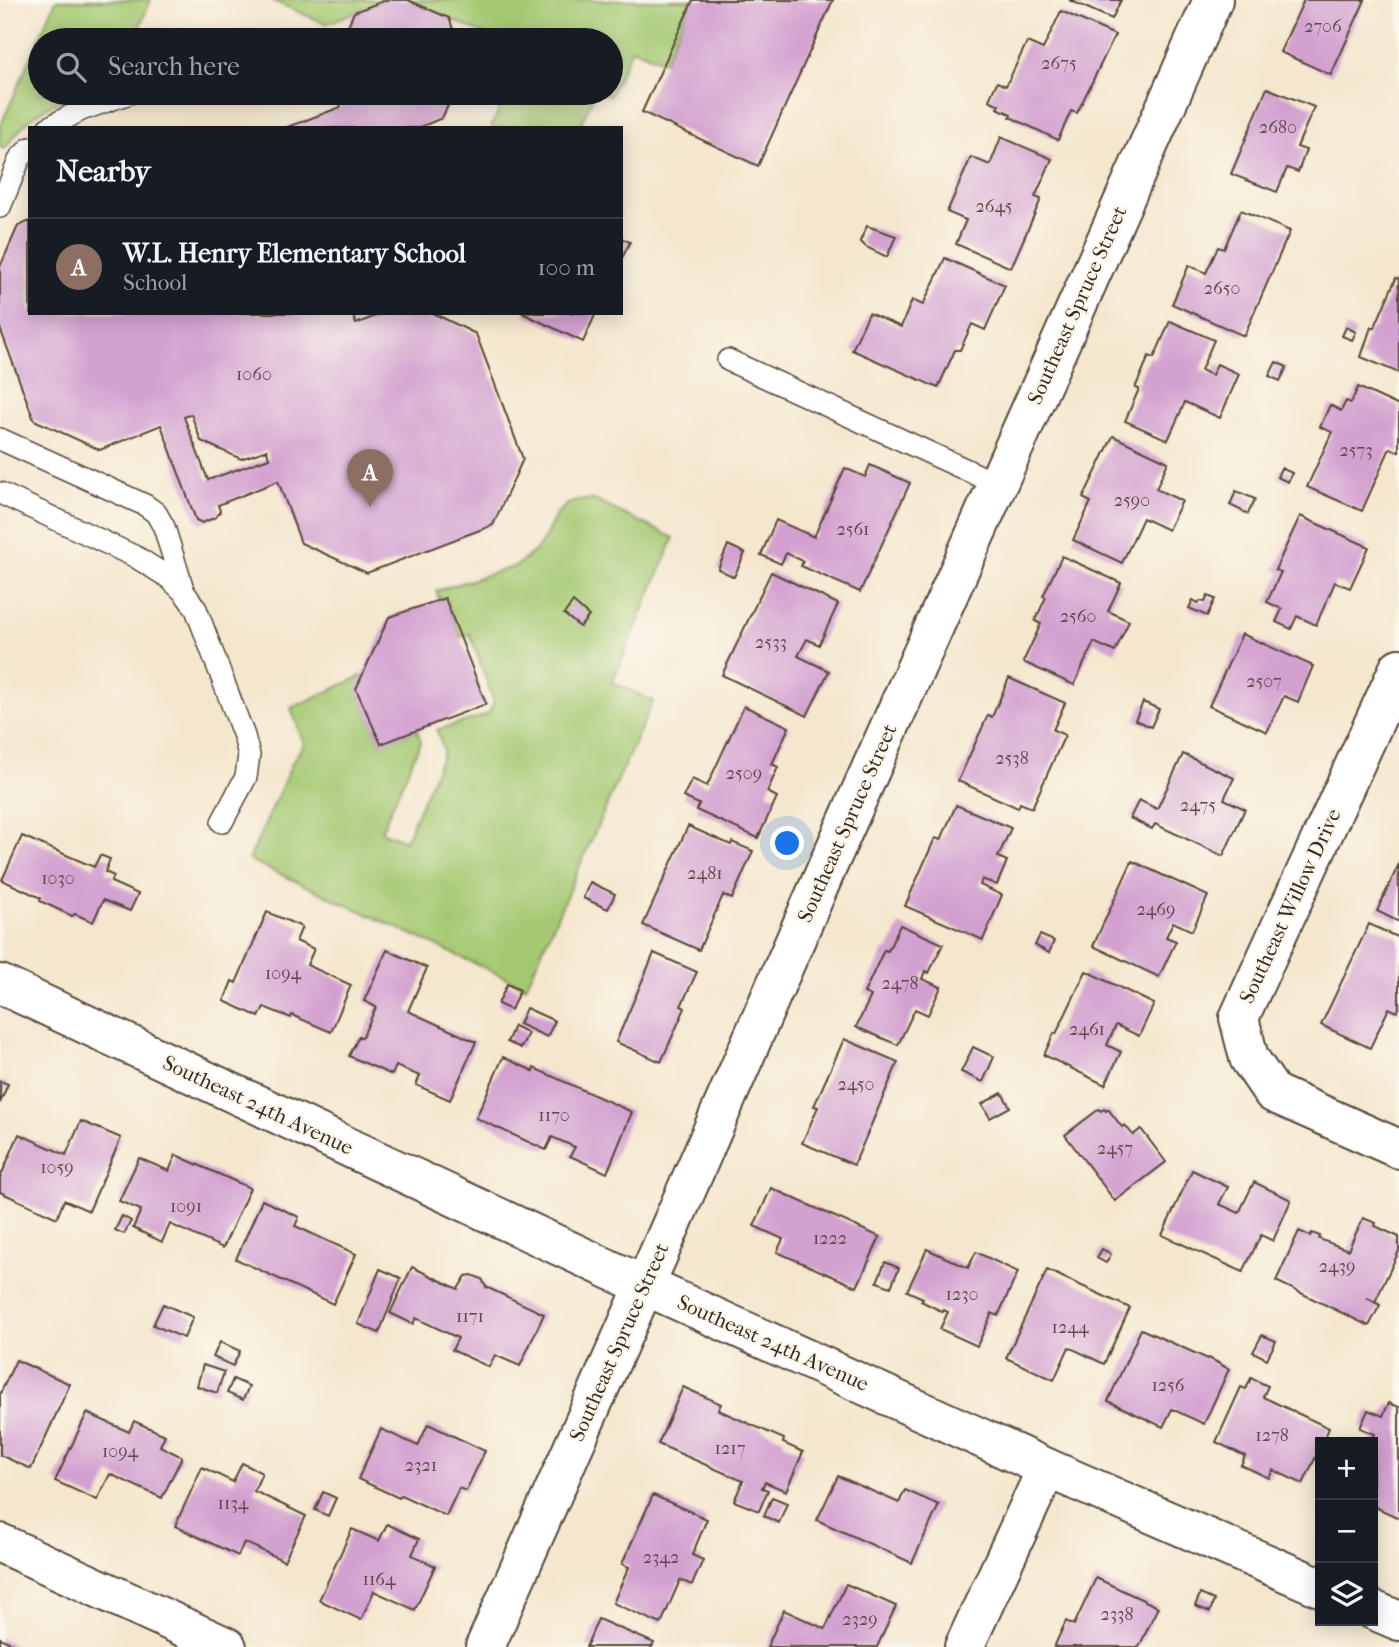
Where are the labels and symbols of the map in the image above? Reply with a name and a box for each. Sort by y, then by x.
house number: 2706 [1304,16,1342,37]
house number: 2675 [1041,53,1077,74]
house number: 2680 [1259,117,1297,138]
house number: 2645 [976,196,1013,217]
street label: Southeast Spruce Street [1022,202,1132,408]
house number: 2650 [1204,278,1240,299]
house number: 1060 [236,364,272,385]
house number: 2573 [1339,440,1373,461]
pin: A [347,449,393,507]
house number: 2590 [1114,490,1150,511]
house number: 2561 [836,519,870,540]
house number: 2560 [1060,606,1096,627]
house number: 2533 [755,632,787,653]
house number: 2507 [1246,671,1282,692]
street label: Southeast Spruce Street [792,720,902,926]
house number: 2538 [995,748,1029,769]
house number: 2509 [726,763,762,784]
house number: 2475 [1180,795,1216,816]
street label: Southeast Willow Drive [1234,805,1346,1007]
your location [770,826,804,860]
house number: 2481 [687,863,723,884]
house number: 1030 [41,868,75,889]
house number: 2469 [1136,899,1176,920]
house number: 1094 [265,963,301,984]
house number: 2478 [881,973,919,994]
house number: 2461 [1069,1019,1105,1040]
street label: Southeast 24th Avenue [159,1050,357,1160]
house number: 2450 [837,1074,875,1095]
house number: 1170 [538,1105,570,1126]
house number: 2457 [1097,1138,1133,1159]
house number: 1059 [40,1157,74,1178]
house number: 1091 [170,1196,202,1217]
house number: 1222 [813,1228,847,1249]
street label: Southeast Spruce Street [564,1239,674,1445]
house number: 2439 [1319,1256,1355,1277]
house number: 1230 [946,1284,979,1305]
street label: Southeast 24th Avenue [674,1290,872,1396]
house number: 1171 [456,1306,484,1327]
house number: 1244 [1051,1317,1089,1338]
house number: 1256 [1151,1375,1185,1396]
house number: 1278 [1255,1425,1289,1446]
house number: 1217 [715,1438,746,1459]
house number: 1094 [102,1441,138,1462]
house number: 2321 [405,1455,437,1476]
house number: 1134 [218,1493,249,1514]
house number: 2342 [643,1547,679,1568]
house number: 1164 [362,1569,396,1590]
house number: 2338 [1100,1604,1134,1625]
house number: 2329 [842,1609,878,1630]

